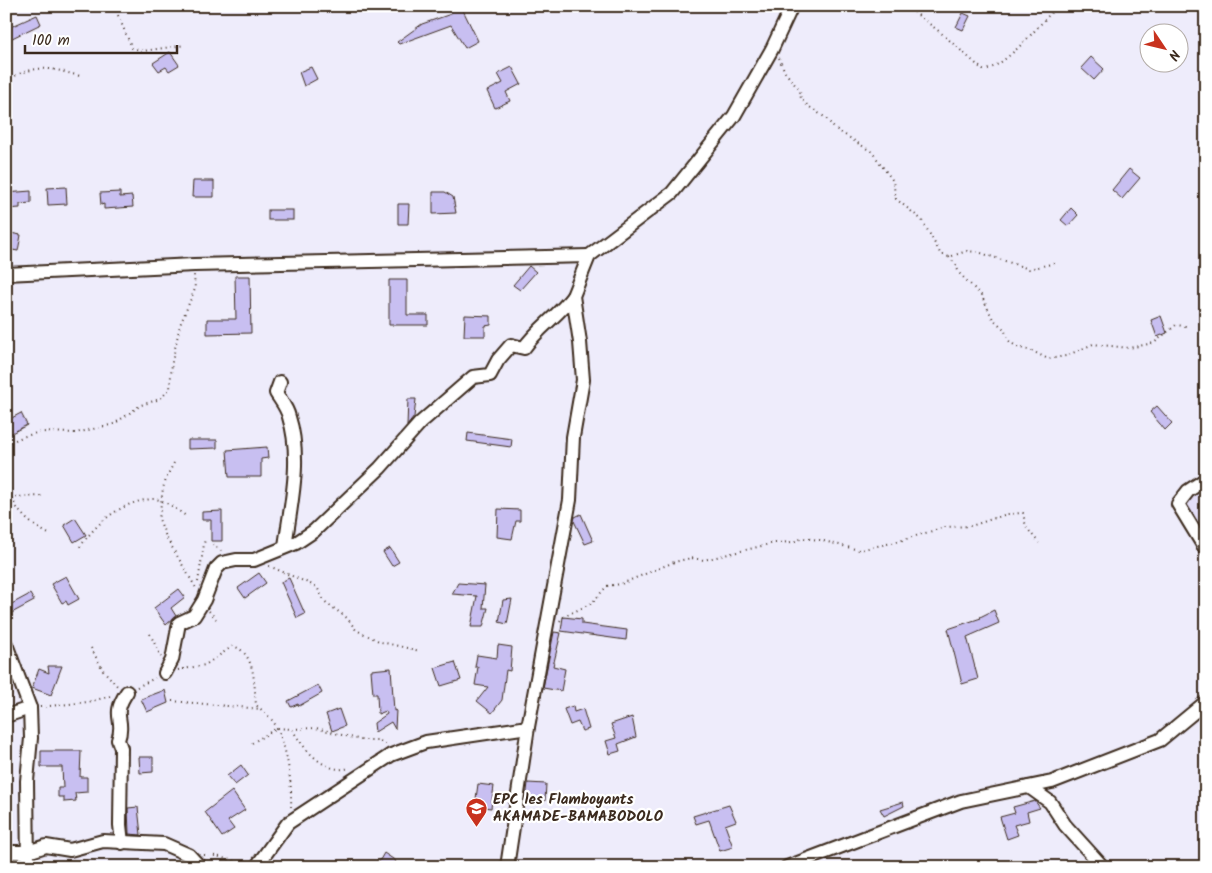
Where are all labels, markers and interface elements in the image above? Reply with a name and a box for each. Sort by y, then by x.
scale bar [25,22,178,54]
north arrow [1140,22,1190,72]
text: 100 m [32,29,70,53]
text: N [1162,45,1185,65]
place label: EPC les Flamboyants AKAMADE-BAMABODOLO [493,788,664,829]
school or university icon: EPC les Flamboyants AKAMADE-BAMABODOLO [465,797,489,828]

